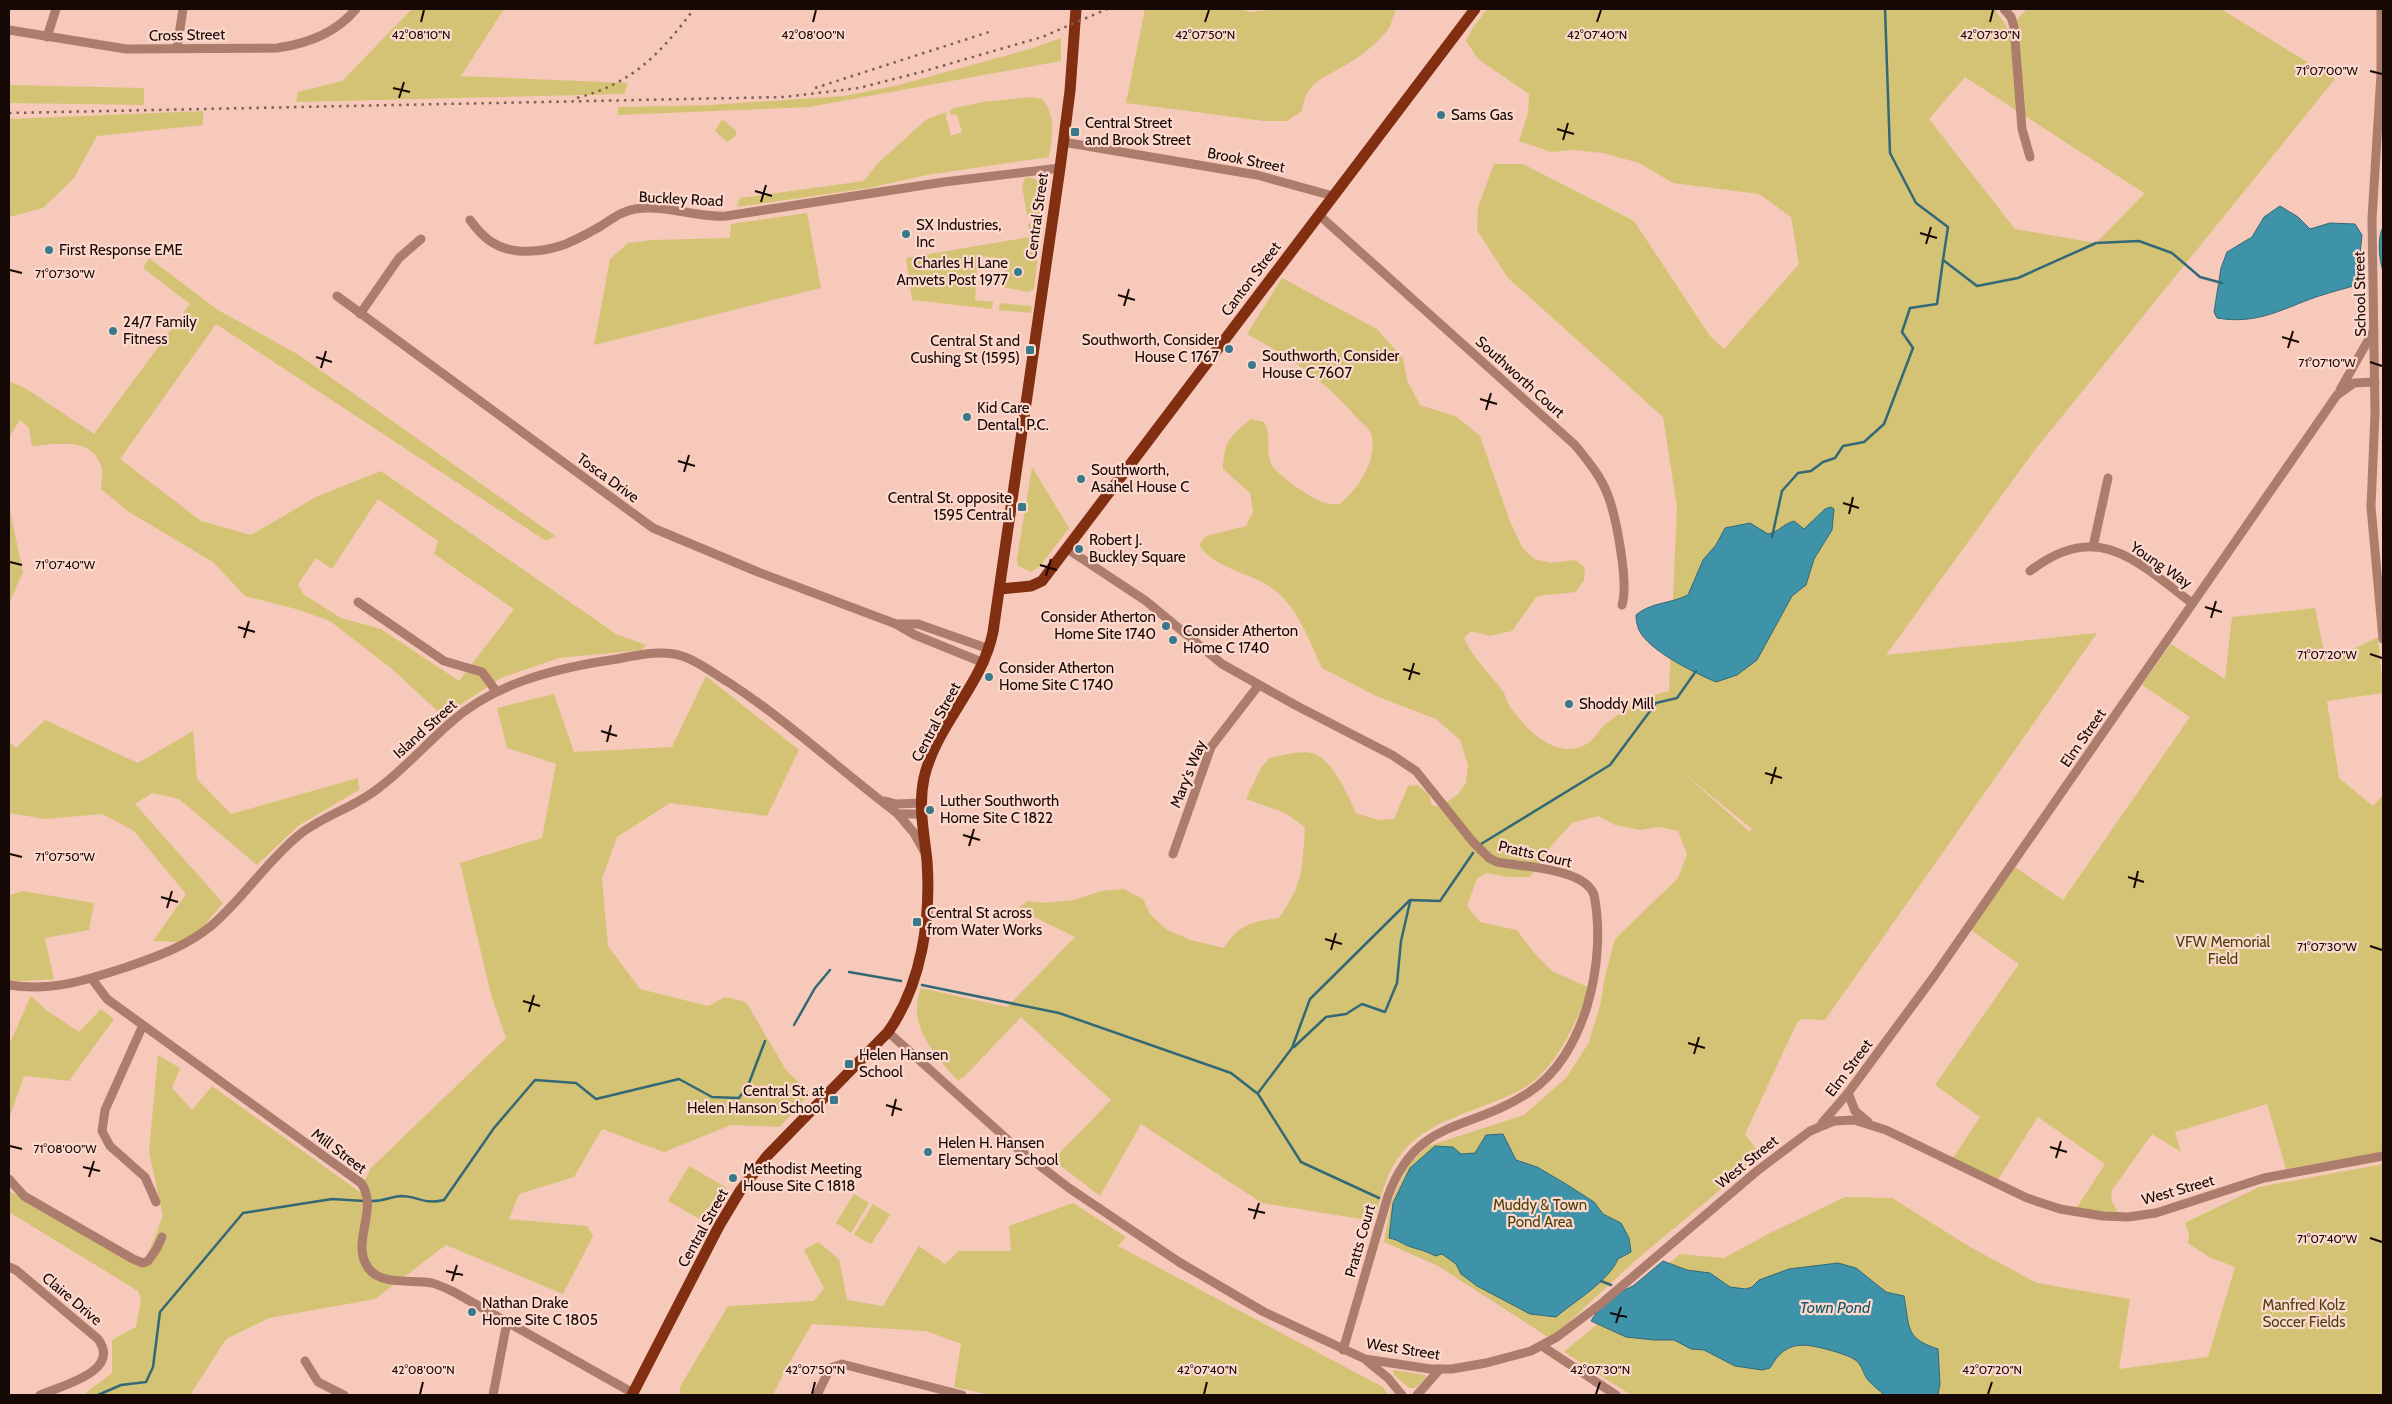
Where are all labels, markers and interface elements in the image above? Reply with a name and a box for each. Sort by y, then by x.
street label: Cross Street [149,25,225,45]
text: 42°08'10"N [391,27,451,42]
text: 42°08'00"N [781,27,845,42]
text: 42°07'50"N [1175,27,1235,42]
text: 42°07'40"N [1567,27,1627,42]
text: 42°07'30"N [1960,27,2020,42]
text: 71°07'00"W [2296,63,2359,78]
place label: Sams Gas [1451,106,1513,124]
marker: Sams Gas [1435,109,1447,121]
place label: Central Street and Brook Street [1085,114,1191,149]
marker: Central Street and Brook Street [1069,126,1081,138]
street label: Brook Street [1206,144,1286,176]
street label: Central Street [1022,172,1052,260]
street label: Buckley Road [638,188,724,210]
place label: SX Industries, Inc [916,216,1002,251]
marker: SX Industries, Inc [900,228,912,240]
street label: Canton Street [1217,238,1285,320]
place label: First Response EME [59,241,183,259]
marker: First Response EME [43,244,55,256]
street label: School Street [2350,251,2370,337]
place label: Charles H Lane Amvets Post 1977 [896,254,1008,289]
text: 71°07'30"W [35,266,96,281]
marker: Charles H Lane Amvets Post 1977 [1012,266,1024,278]
place label: 24/7 Family Fitness [123,313,197,348]
marker: 24/7 Family Fitness [107,325,119,337]
place label: Southworth, Consider House C 1767 [1082,331,1219,366]
place label: Central St and Cushing St (1595) [910,332,1020,367]
street label: Southworth Court [1472,332,1568,422]
marker: Southworth, Consider House C 1767 [1223,343,1235,355]
marker: Central St and Cushing St (1595) [1024,344,1036,356]
place label: Southworth, Consider House C 7607 [1262,347,1400,382]
text: 71°07'10"W [2298,355,2356,370]
marker: Southworth, Consider House C 7607 [1246,359,1258,371]
place label: Kid Care Dental, P.C. [977,399,1049,434]
marker: Kid Care Dental, P.C. [961,411,973,423]
street label: Tosca Drive [573,449,643,507]
place label: Southworth, Asahel House C [1091,461,1189,496]
marker: Southworth, Asahel House C [1075,473,1087,485]
place label: Central St. opposite 1595 Central [888,489,1012,524]
marker: Central St. opposite 1595 Central [1016,501,1028,513]
place label: Robert J. Buckley Square [1089,531,1186,566]
street label: Young Way [2126,537,2196,592]
marker: Robert J. Buckley Square [1073,543,1085,555]
text: 71°07'40"W [35,557,96,572]
place label: Consider Atherton Home Site 1740 [1041,608,1156,643]
marker: Consider Atherton Home Site 1740 [1160,620,1172,632]
place label: Consider Atherton Home C 1740 [1183,622,1298,657]
marker: Consider Atherton Home C 1740 [1167,634,1179,646]
text: 71°07'20"W [2297,647,2357,662]
place label: Consider Atherton Home Site C 1740 [999,659,1114,694]
marker: Consider Atherton Home Site C 1740 [983,671,995,683]
street label: Central Street [908,679,964,765]
place label: Shoddy Mill [1579,695,1654,713]
street label: Island Street [390,696,460,762]
marker: Shoddy Mill [1563,698,1575,710]
street label: Elm Street [2056,705,2110,771]
street label: Mary's Way [1166,737,1210,811]
place label: Luther Southworth Home Site C 1822 [940,792,1059,827]
marker: Luther Southworth Home Site C 1822 [924,804,936,816]
street label: Pratts Court [1497,837,1573,871]
text: 71°07'50"W [35,849,96,864]
place label: Central St across from Water Works [927,904,1042,939]
marker: Central St across from Water Works [911,916,923,928]
park label: VFW Memorial Field [2176,933,2271,968]
text: 71°07'30"W [2297,939,2358,954]
street label: Elm Street [1822,1036,1876,1100]
place label: Helen Hansen School [859,1046,948,1081]
marker: Helen Hansen School [843,1058,855,1070]
place label: Central St. at Helen Hanson School [687,1082,824,1117]
marker: Central St. at Helen Hanson School [828,1094,840,1106]
street label: Mill Street [308,1124,370,1178]
street label: West Street [1712,1132,1782,1192]
place label: Helen H. Hansen Elementary School [938,1134,1059,1169]
text: 71°08'00"W [33,1141,97,1156]
marker: Helen H. Hansen Elementary School [922,1146,934,1158]
place label: Methodist Meeting House Site C 1818 [743,1160,862,1195]
street label: West Street [2140,1171,2216,1209]
marker: Methodist Meeting House Site C 1818 [727,1172,739,1184]
street label: Central Street [674,1185,732,1271]
park label: Muddy & Town Pond Area [1493,1196,1587,1231]
street label: Pratts Court [1341,1203,1379,1279]
text: 71°07'40"W [2297,1231,2358,1246]
street label: Claire Drive [38,1269,106,1329]
place label: Nathan Drake Home Site C 1805 [482,1294,598,1329]
park label: Manfred Kolz Soccer Fields [2262,1296,2346,1331]
water label: Town Pond [1800,1298,1871,1317]
marker: Nathan Drake Home Site C 1805 [466,1306,478,1318]
street label: West Street [1365,1334,1441,1364]
text: 42°08'00"N [391,1362,455,1377]
text: 42°07'50"N [785,1362,845,1377]
text: 42°07'40"N [1177,1362,1237,1377]
text: 42°07'30"N [1570,1362,1630,1377]
text: 42°07'20"N [1962,1362,2022,1377]

